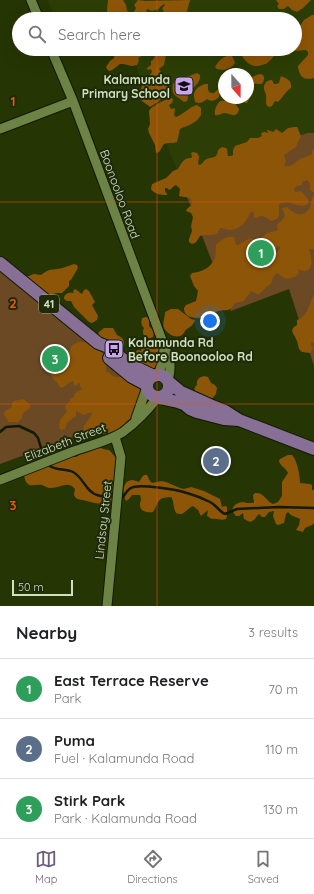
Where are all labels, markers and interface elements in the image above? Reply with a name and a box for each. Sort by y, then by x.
search box [12,12,302,56]
icon: search [26,23,48,45]
text: Search here [58,25,141,44]
north arrow [218,68,254,104]
place label: Kalamunda Primary School [82,72,170,101]
school or university icon: Kalamunda Primary School [173,75,195,97]
text: 1 [10,93,16,109]
street label: Boonooloo Road [97,147,143,241]
pin: 1 [248,238,274,268]
text: 2 [9,295,17,311]
road number: 41 [39,295,59,313]
your location [200,311,220,331]
place label: Kalamunda Rd Before Boonooloo Rd [128,335,253,364]
bus stop icon: Kalamunda Rd Before Boonooloo Rd [103,338,125,360]
pin: 3 [42,344,68,374]
street label: Elizabeth Street [22,420,108,464]
pin: 2 [203,446,229,476]
street label: Lindsay Street [91,480,115,560]
text: 3 [10,497,17,513]
scale bar [12,578,73,597]
text: 50 m [18,580,44,594]
text: Nearby [16,622,77,643]
text: 3 results [248,624,298,640]
text: East Terrace Reserve [54,671,209,690]
text: 1 [26,681,32,697]
text: 70 m [268,681,298,697]
text: Park [54,690,82,706]
text: Puma [54,731,95,750]
text: 2 [25,741,33,757]
text: 110 m [265,741,298,757]
text: Fuel · Kalamunda Road [54,750,194,766]
text: Stirk Park [54,791,125,810]
text: 3 [26,801,32,817]
text: 130 m [263,801,298,817]
text: Park · Kalamunda Road [54,810,197,826]
tab: Map [35,848,57,886]
tab: Directions [127,848,178,886]
tab: Saved [248,848,279,886]

